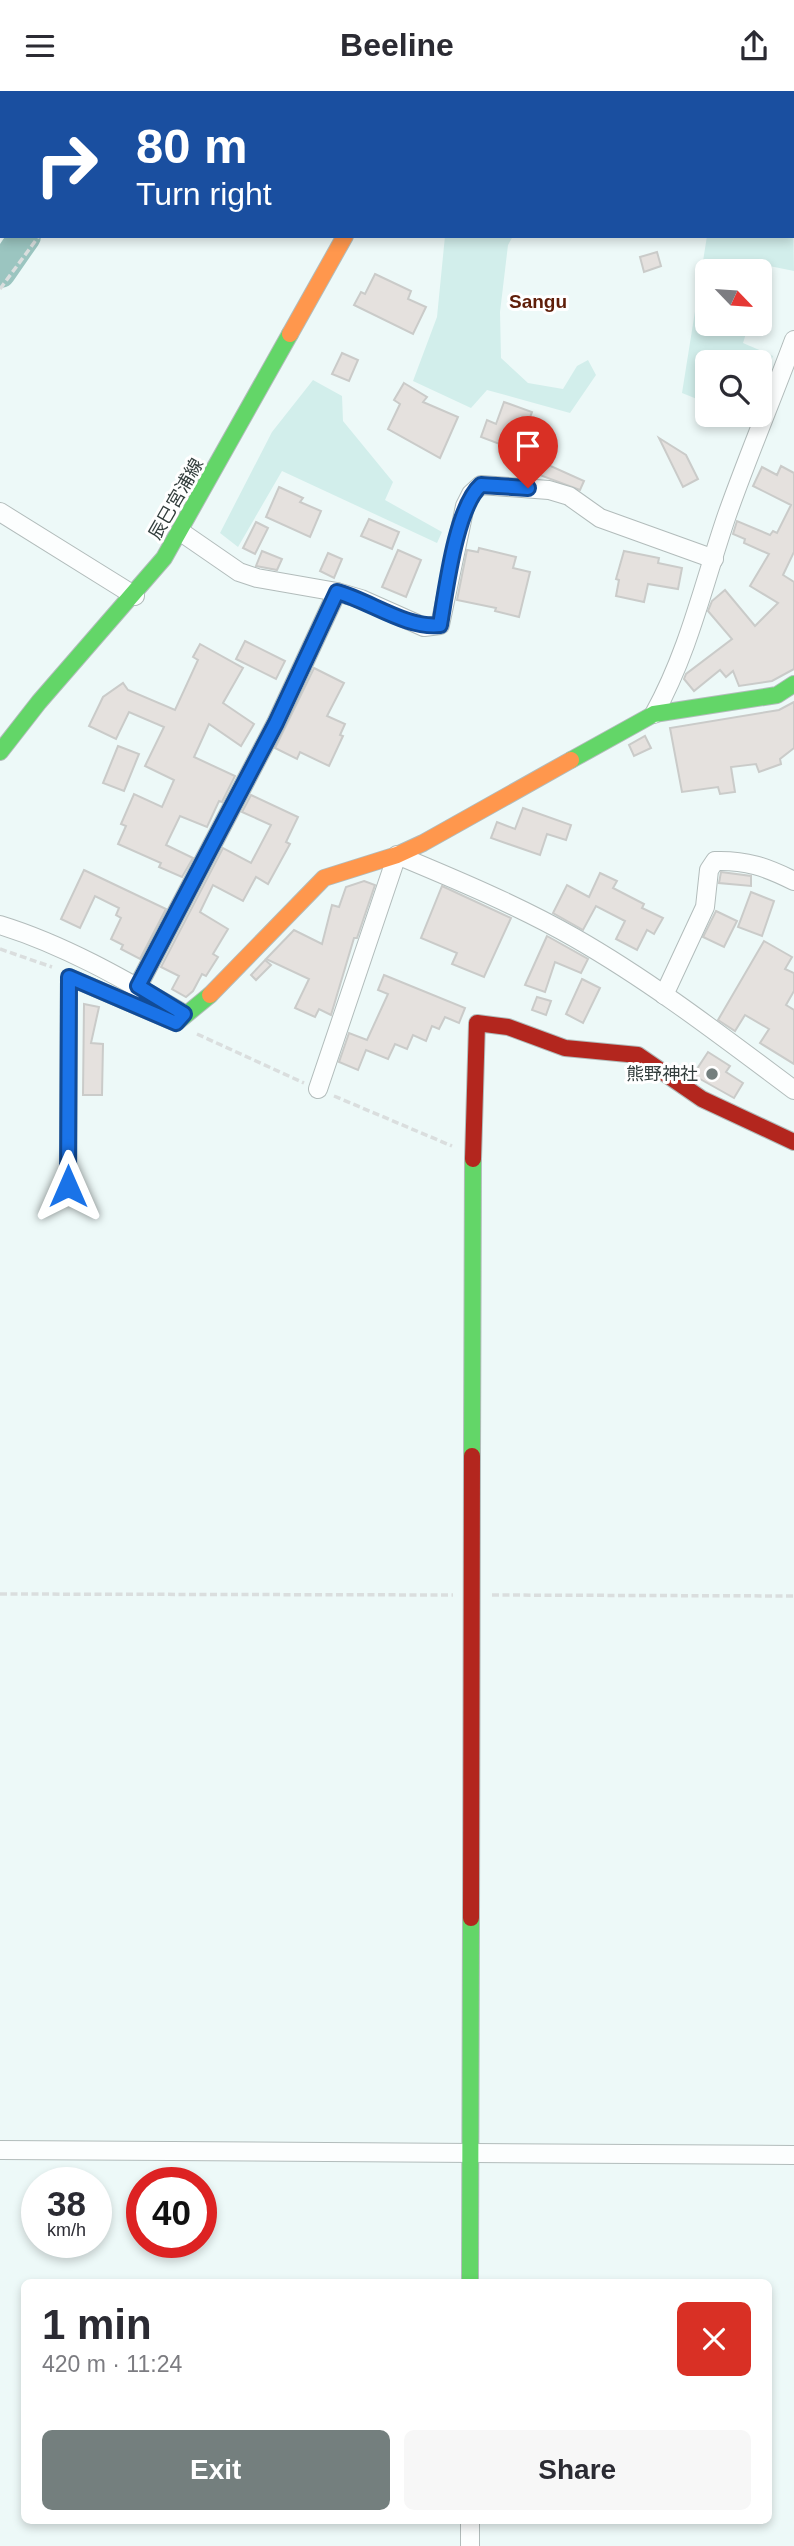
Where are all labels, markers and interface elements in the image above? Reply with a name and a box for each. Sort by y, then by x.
icon: menu [21,27,59,65]
text: Beeline [340,27,454,63]
icon: share [735,27,773,65]
icon: right [21,119,112,210]
text: 80 m [136,119,248,173]
text: Turn right [136,176,272,212]
north arrow [695,259,772,336]
map controls [695,259,772,427]
district label: Sangu [509,291,567,312]
button: search [695,350,772,427]
pin [498,416,558,488]
icon: arrive [509,427,547,465]
street label: 辰巳宮浦線 [145,455,207,543]
place label: 熊野神社 [626,1064,698,1084]
marker: 熊野神社 [704,1066,720,1082]
position arrow [31,1149,105,1223]
speed limit sign: 40 [126,2167,217,2258]
text: 38 [47,2184,86,2223]
text: km/h [47,2220,86,2240]
text: 1 min [42,2301,152,2348]
button: close [677,2302,751,2376]
text: 420 m · 11:24 [42,2351,182,2377]
button: Exit [42,2430,390,2510]
button: Share [404,2430,751,2510]

